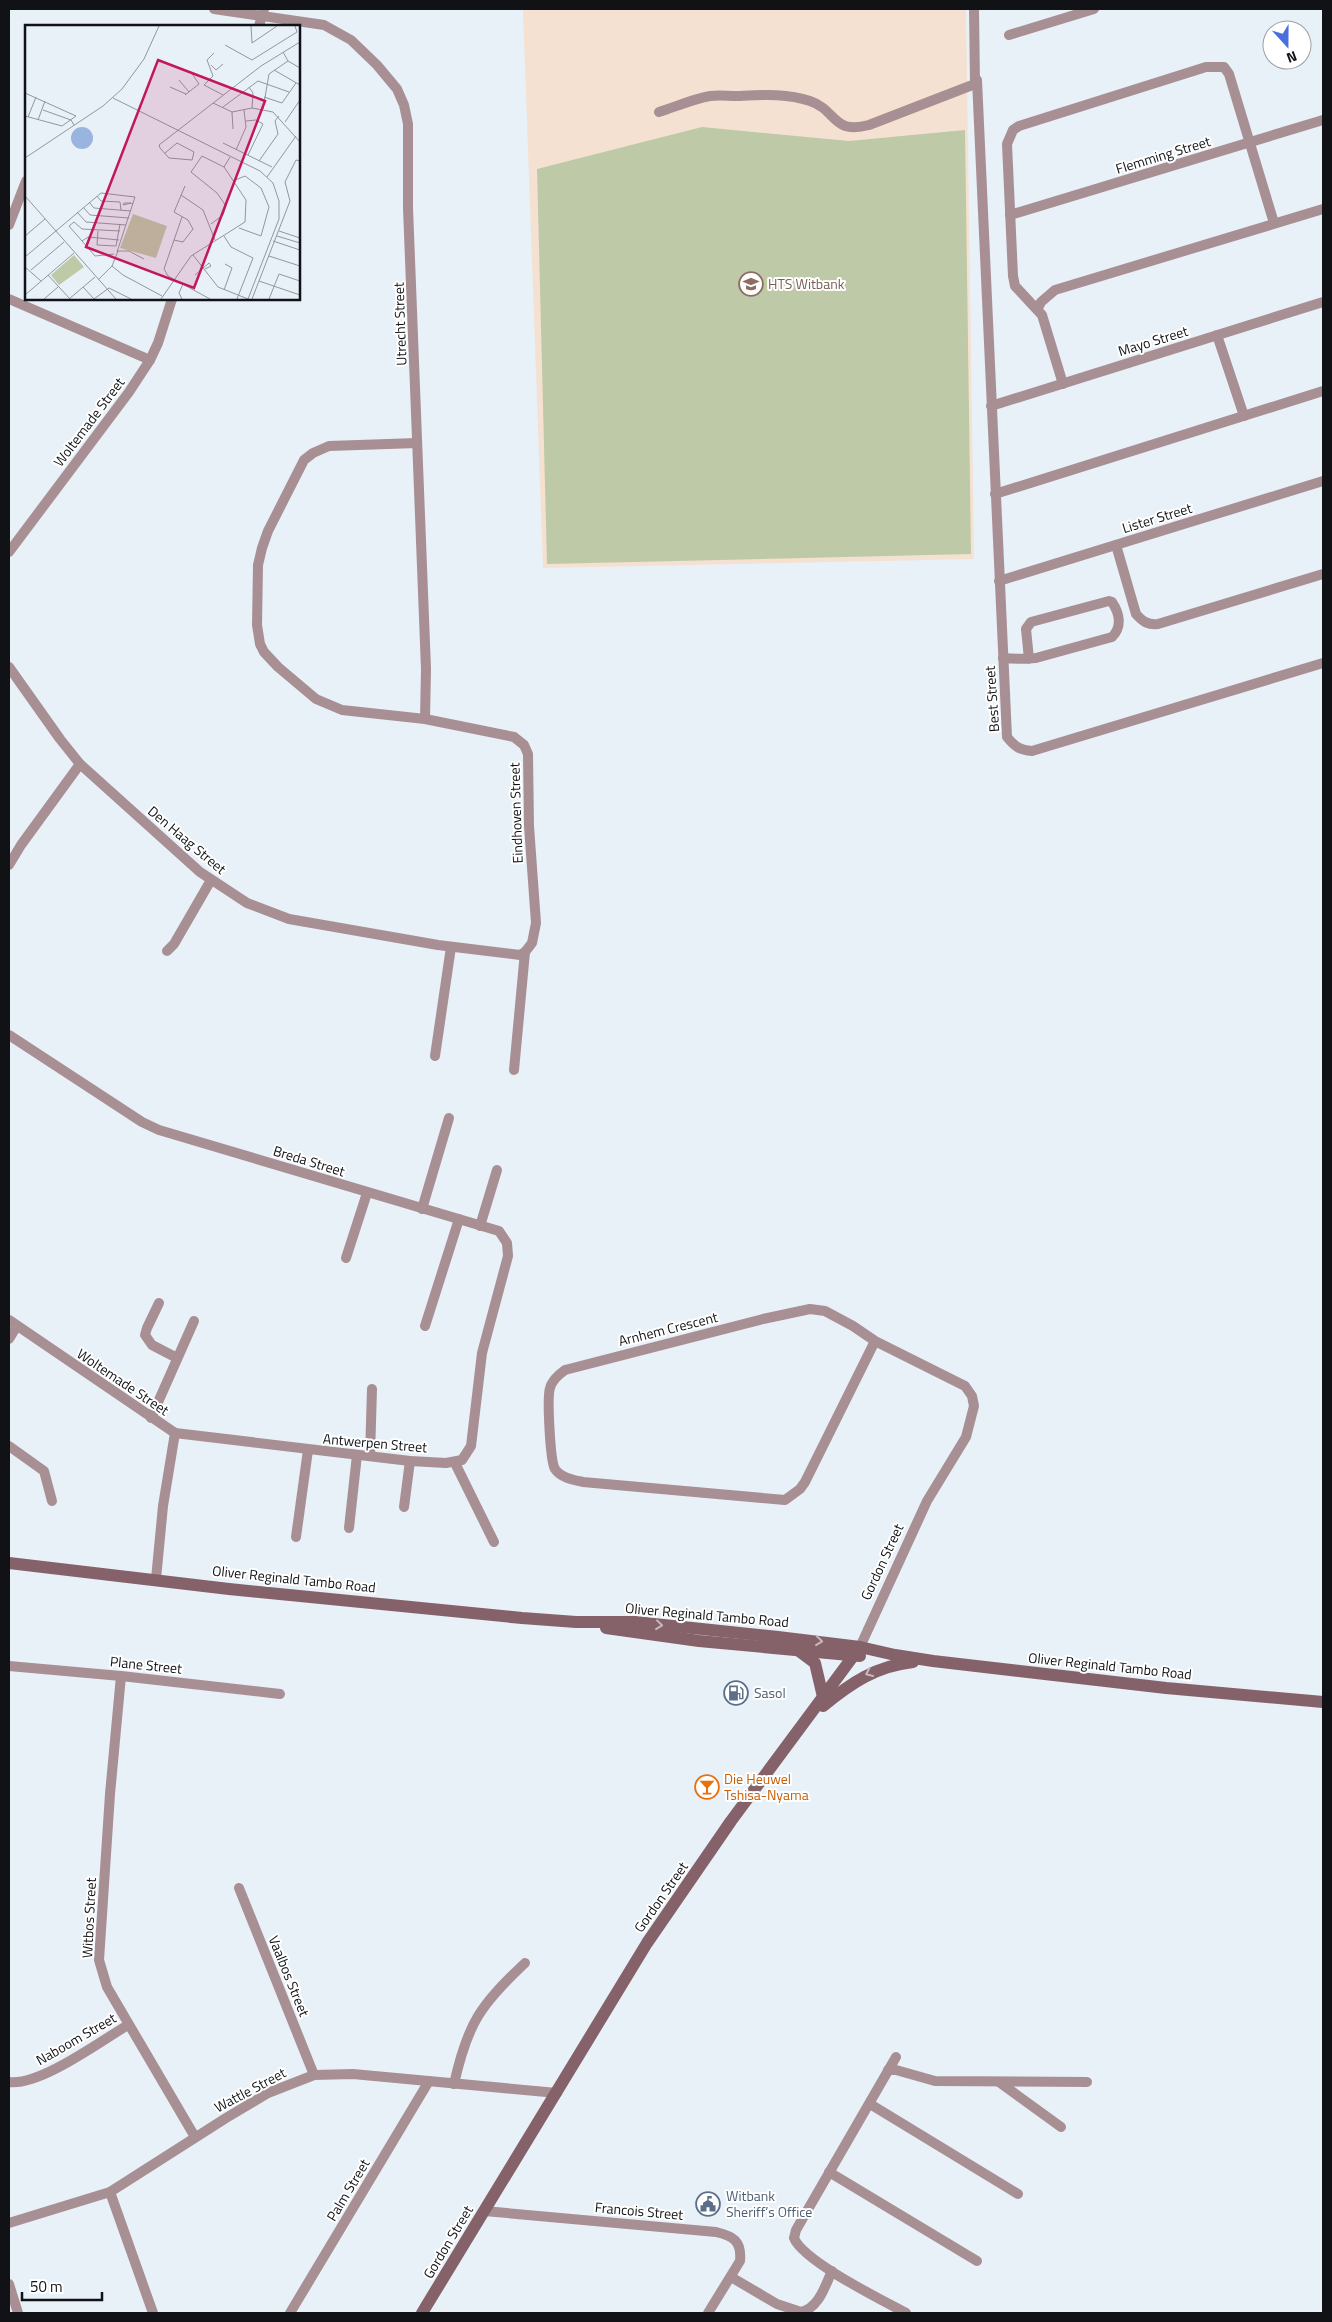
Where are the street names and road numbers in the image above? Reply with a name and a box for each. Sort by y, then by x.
street label: Flemming Street [1113,130,1213,179]
street label: Utrecht Street [388,282,411,366]
street label: Mayo Street [1115,320,1190,361]
street label: Woltemade Street [48,373,129,471]
street label: Lister Street [1119,497,1195,538]
street label: Best Street [979,665,1004,733]
street label: Eindhoven Street [503,762,528,864]
street label: Den Haag Street [144,801,231,879]
street label: Breda Street [271,1140,348,1181]
street label: Arnhem Crescent [616,1306,720,1351]
street label: Woltemade Street [73,1343,174,1420]
street label: Antwerpen Street [322,1427,428,1458]
street label: Gordon Street [855,1520,908,1603]
street label: Oliver Reginald Tambo Road [211,1559,377,1598]
street label: Oliver Reginald Tambo Road [624,1597,790,1632]
street label: Oliver Reginald Tambo Road [1027,1646,1193,1685]
street label: Plane Street [109,1650,183,1679]
street label: Gordon Street [628,1857,693,1936]
street label: Witbos Street [76,1877,101,1959]
street label: Vaalbos Street [264,1932,315,2019]
street label: Naboom Street [32,2007,120,2070]
street label: Wattle Street [210,2062,289,2117]
street label: Palm Street [321,2155,374,2225]
street label: Francois Street [594,2196,684,2225]
street label: Gordon Street [417,2201,478,2282]

